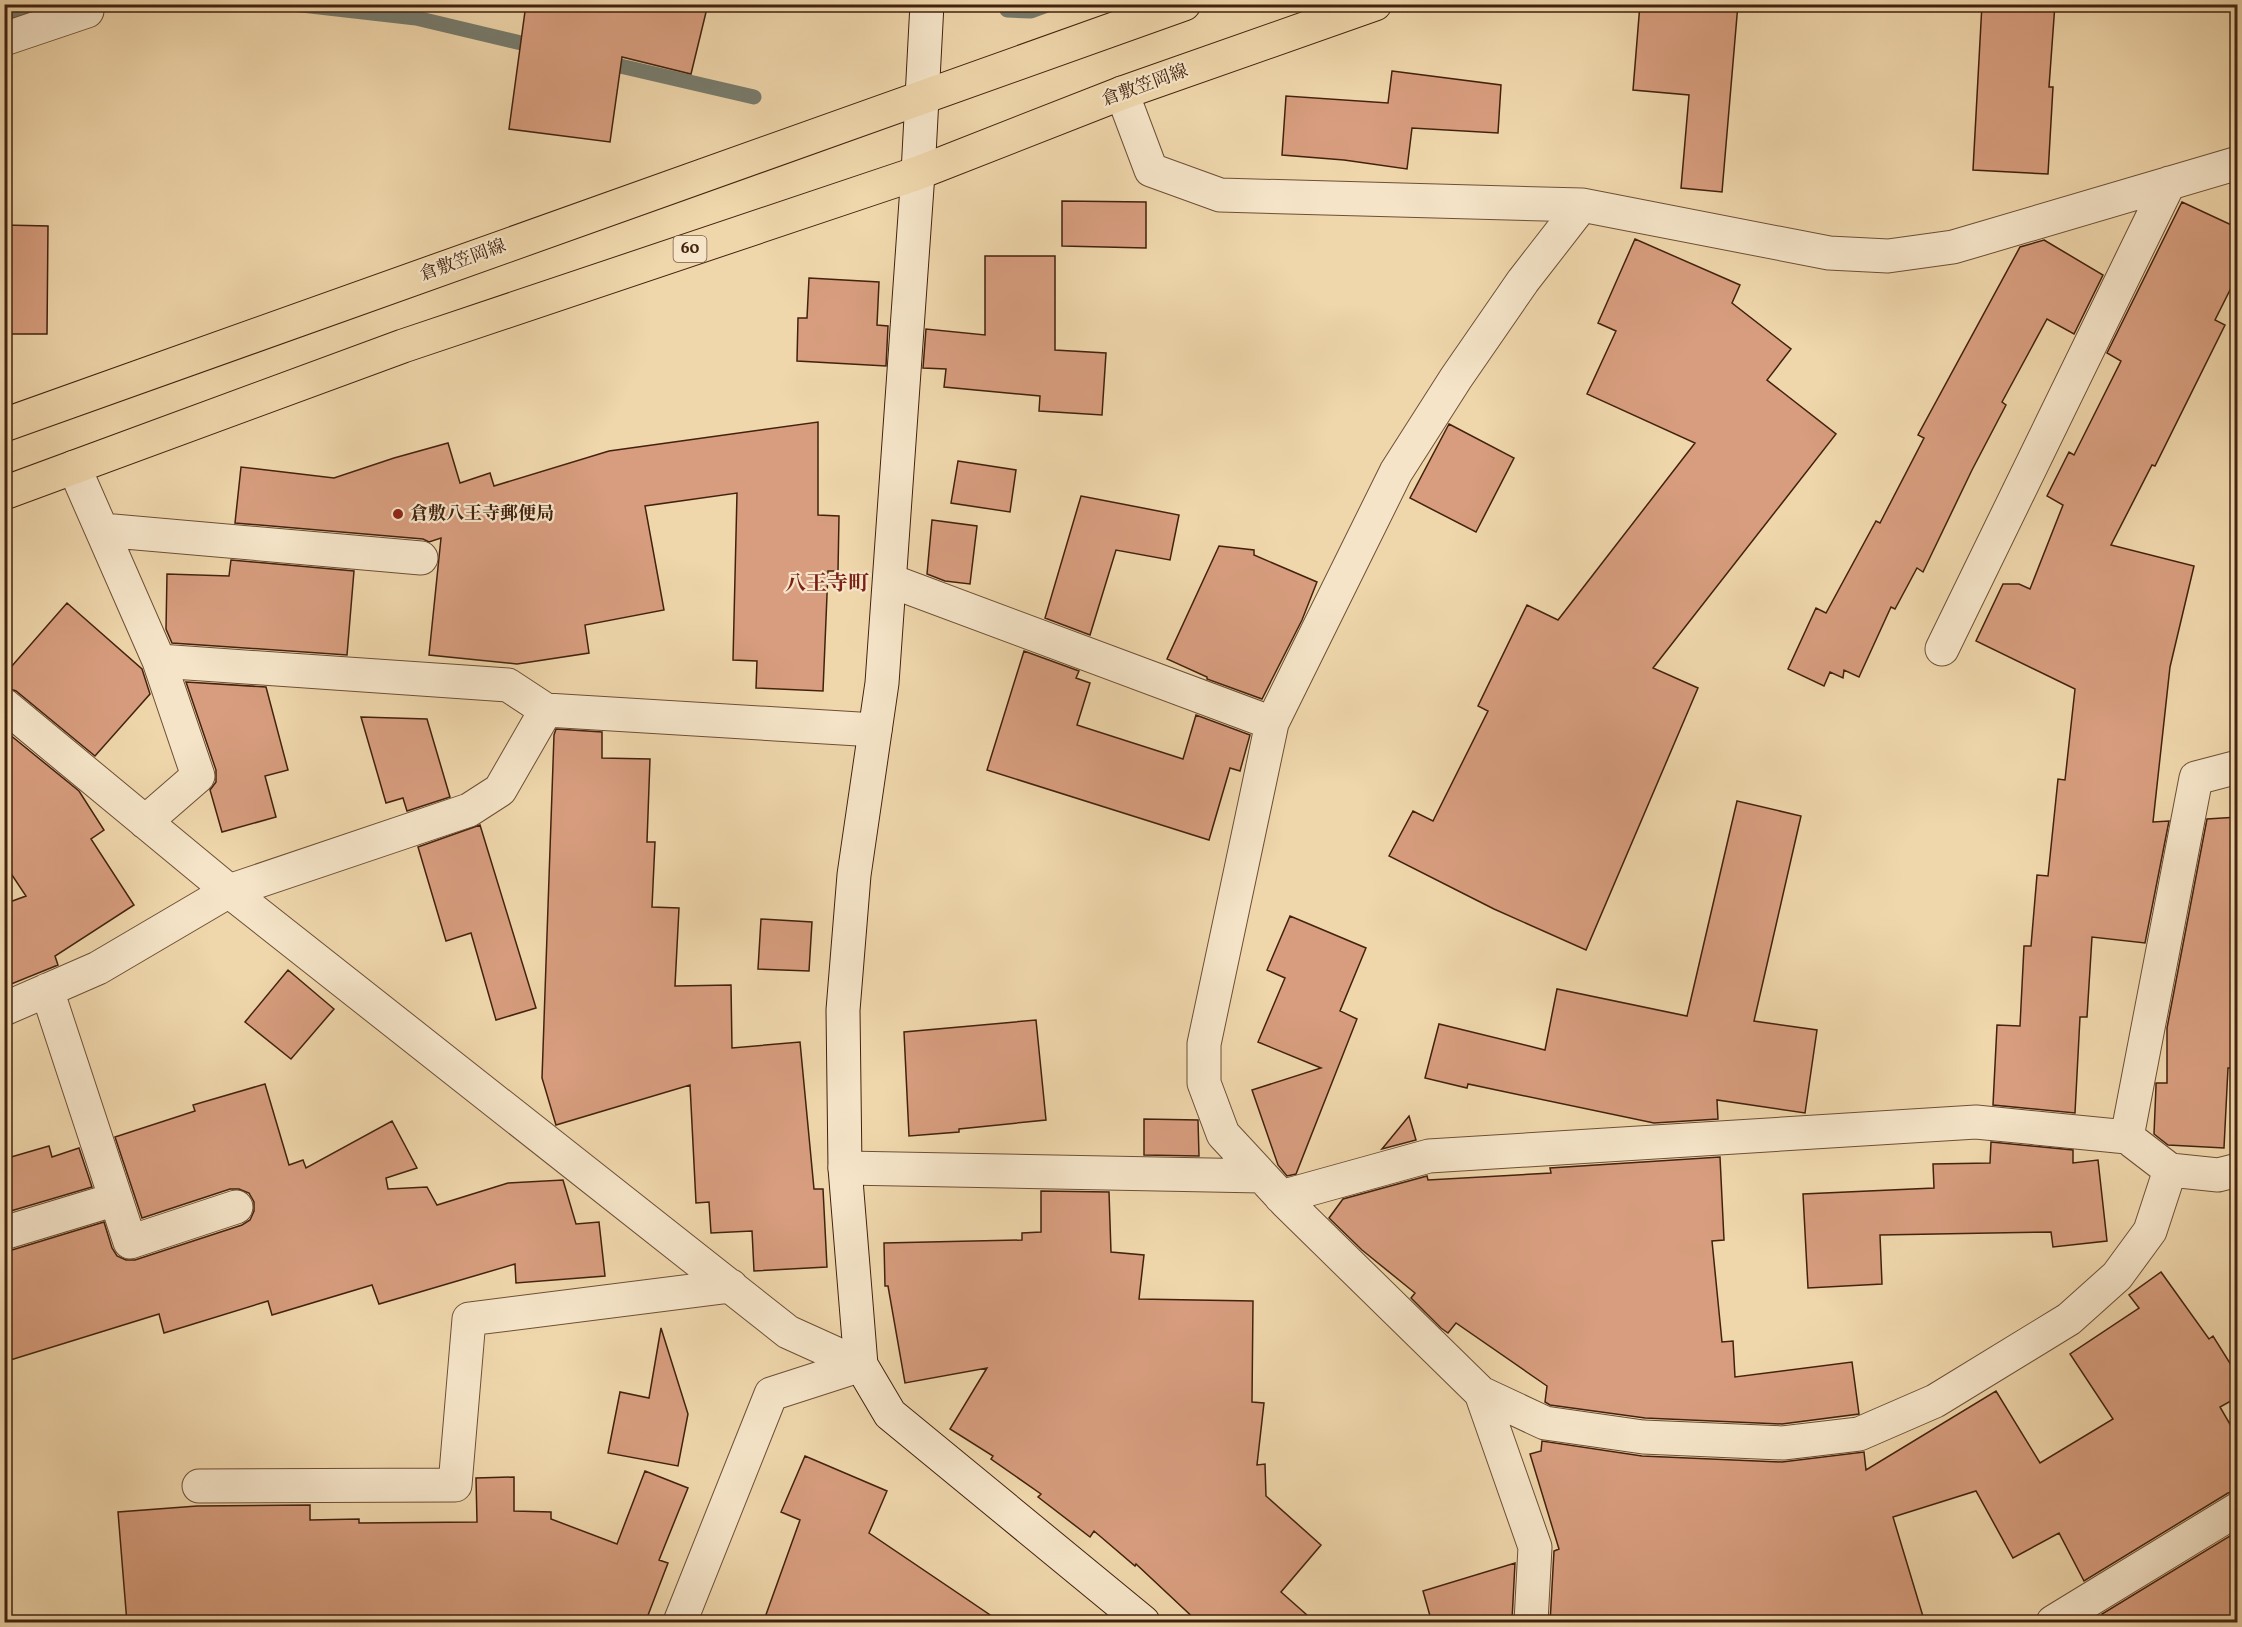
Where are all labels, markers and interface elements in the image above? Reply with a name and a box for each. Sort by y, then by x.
street label: 倉敷笠岡線 [1098,59,1192,113]
street label: 倉敷笠岡線 [416,234,510,288]
road number: 60 [674,236,706,262]
place label: 倉敷八王寺郵便局 [410,502,554,527]
marker: 倉敷八王寺郵便局 [391,507,405,521]
district label: 八王寺町 [785,570,869,599]

